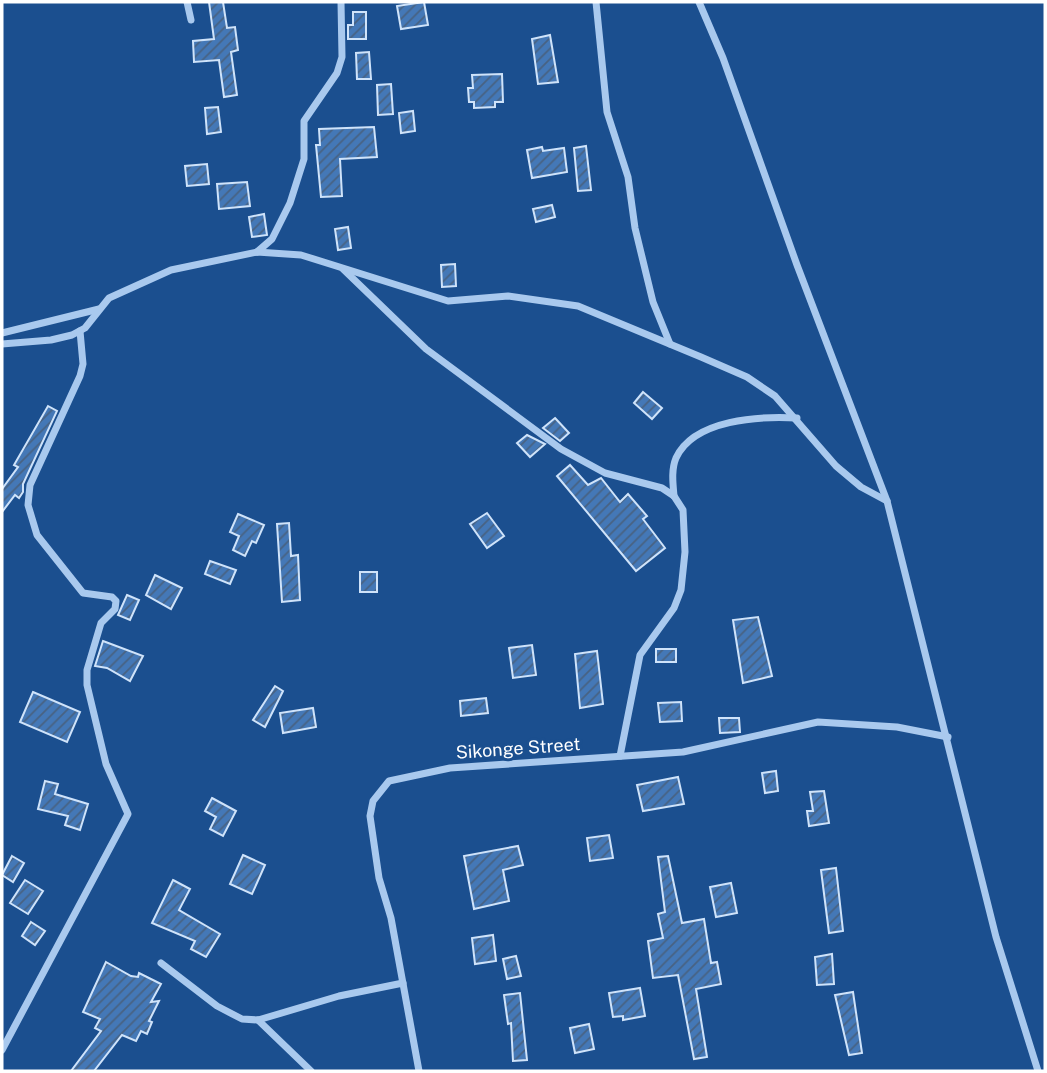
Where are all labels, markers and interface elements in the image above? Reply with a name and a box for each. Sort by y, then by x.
street label: Sikonge Street [455,733,581,763]

